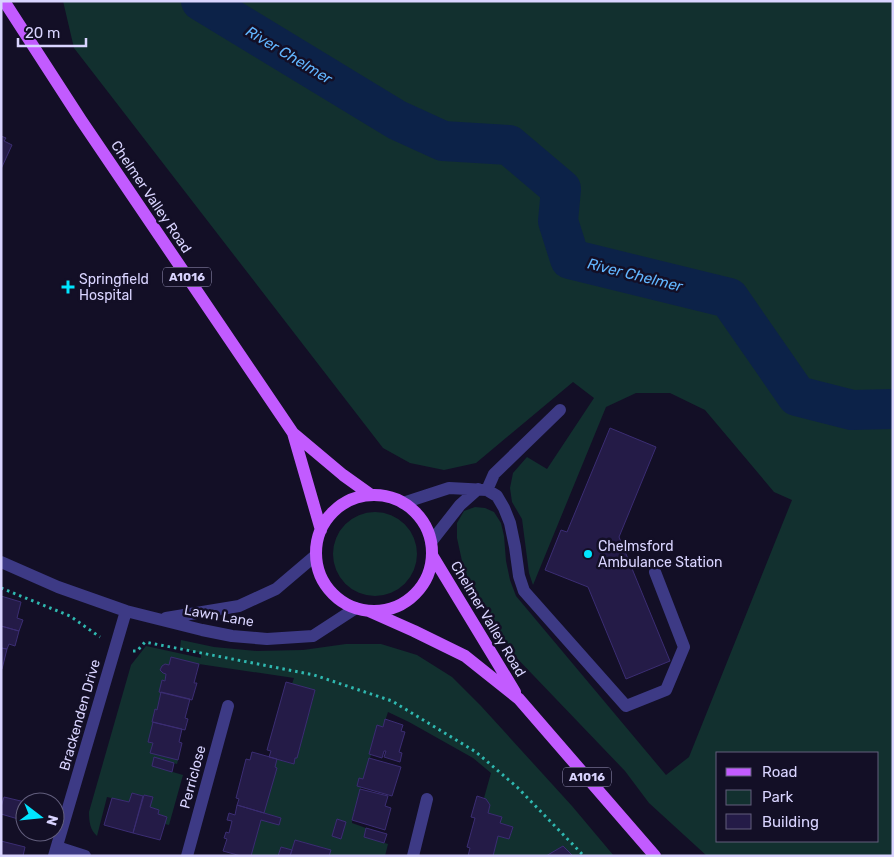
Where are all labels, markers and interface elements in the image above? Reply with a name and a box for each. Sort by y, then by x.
scale bar [18,15,85,47]
water label: River Chelmer [243,22,337,88]
text: 20 m [25,24,60,42]
street label: Chelmer Valley Road [107,138,195,256]
water label: River Chelmer [585,254,686,296]
road number: A1016 [163,268,211,286]
place label: Springfield Hospital [79,271,149,304]
marker: Springfield Hospital [61,280,75,294]
place label: Chelmsford Ambulance Station [598,538,722,571]
marker: Chelmsford Ambulance Station [582,548,594,560]
street label: Chelmer Valley Road [447,558,529,680]
street label: Lawn Lane [183,601,255,631]
street label: Brackenden Drive [56,657,104,773]
street label: Perriclose [176,743,210,811]
legend [716,752,879,842]
text: Road [762,763,798,781]
road number: A1016 [563,768,611,786]
text: Park [762,788,793,806]
north arrow [15,792,65,842]
text: N [42,813,62,828]
text: Building [762,813,819,831]

